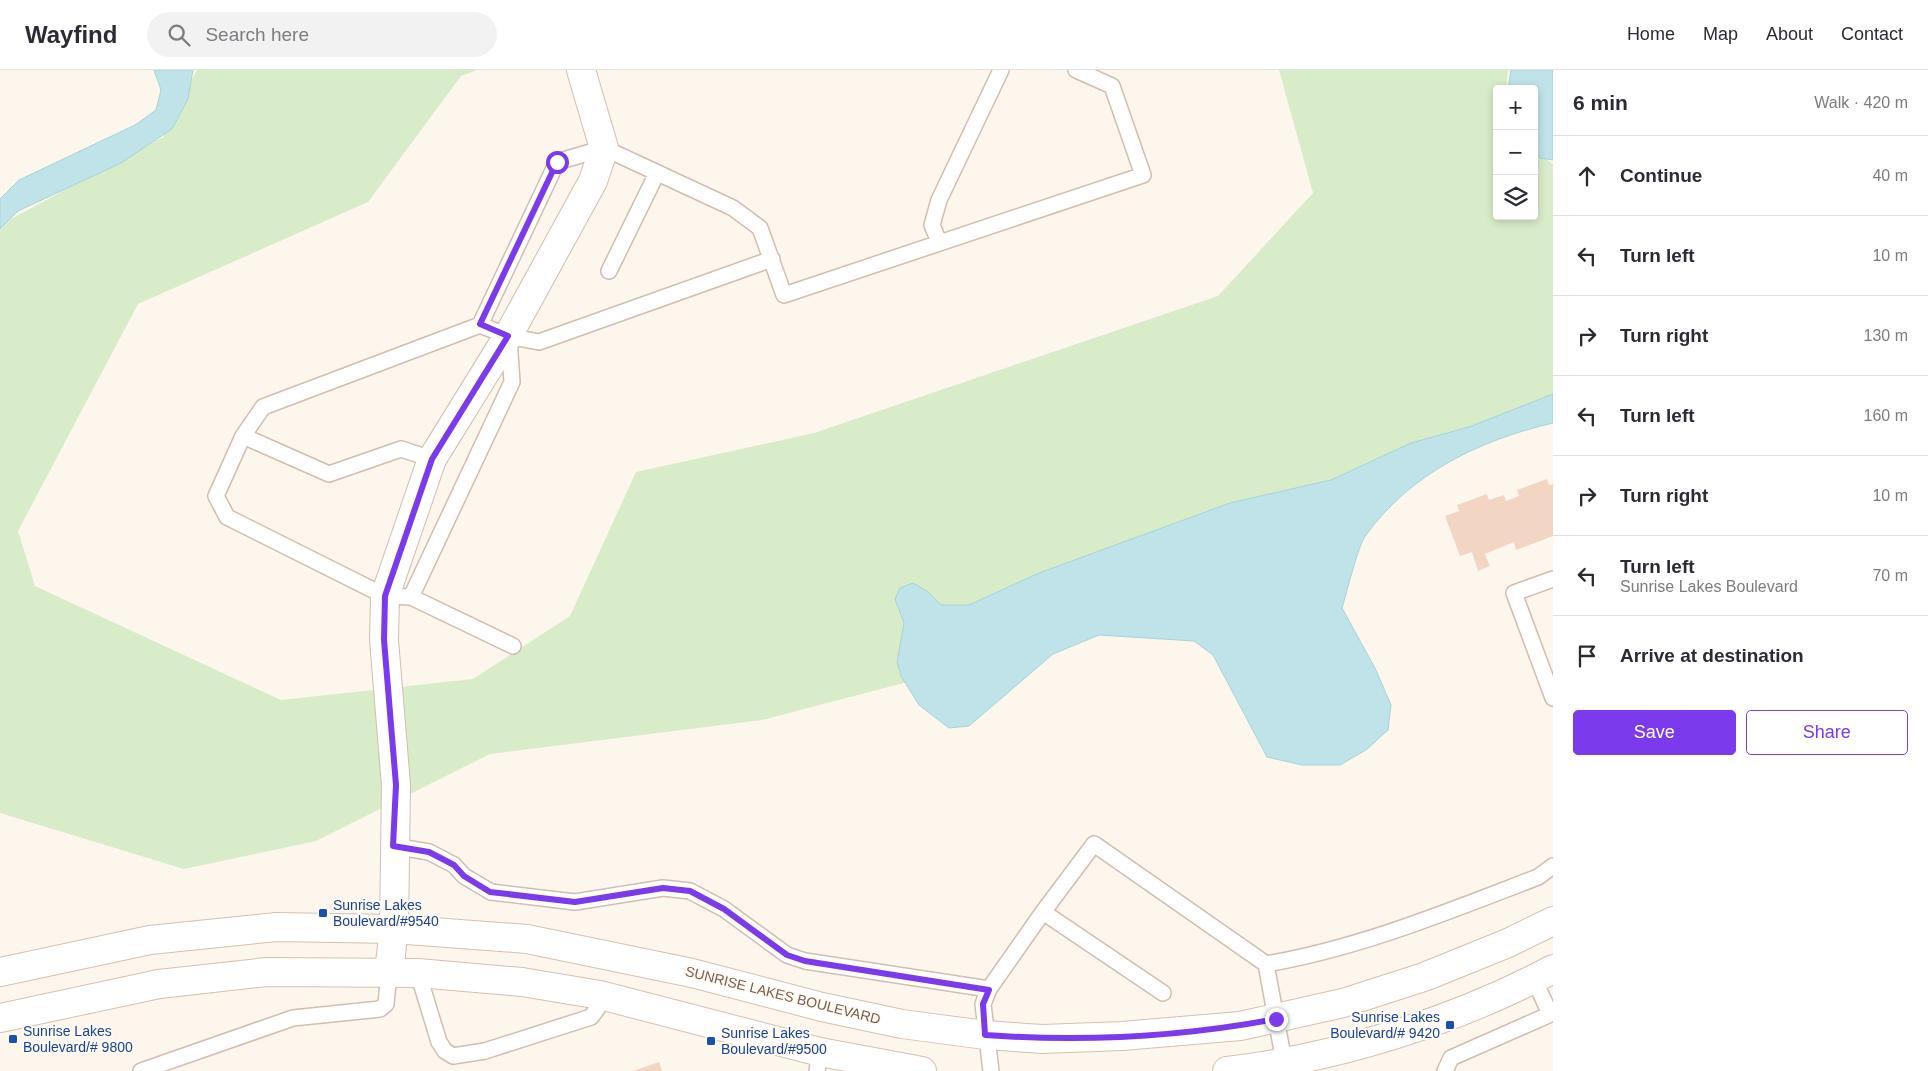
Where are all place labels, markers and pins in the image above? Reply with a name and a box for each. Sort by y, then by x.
place label: Sunrise Lakes Boulevard/#9540 [333,897,439,929]
marker: Sunrise Lakes Boulevard/#9540 [317,907,329,919]
place label: Sunrise Lakes Boulevard/# 9420 [1330,1009,1440,1041]
marker: Sunrise Lakes Boulevard/# 9420 [1444,1019,1456,1031]
place label: Sunrise Lakes Boulevard/# 9800 [23,1023,133,1055]
place label: Sunrise Lakes Boulevard/#9500 [721,1025,827,1057]
marker: Sunrise Lakes Boulevard/# 9800 [7,1033,19,1045]
marker: Sunrise Lakes Boulevard/#9500 [705,1035,717,1047]

